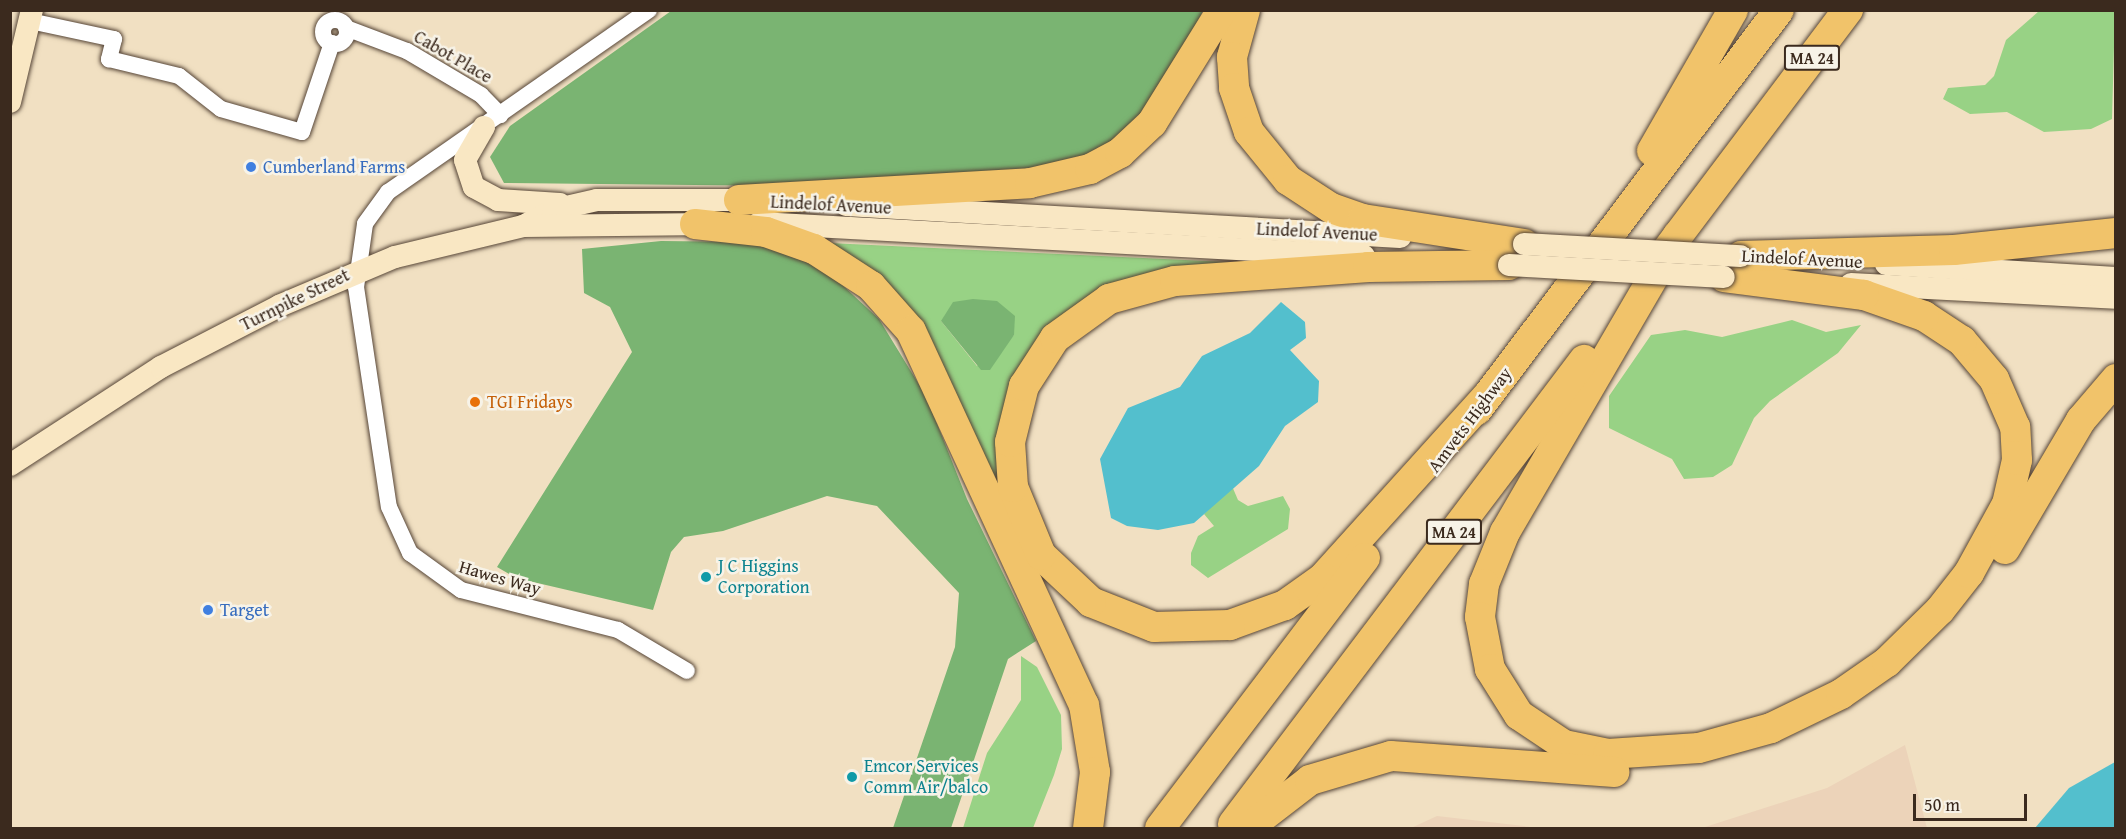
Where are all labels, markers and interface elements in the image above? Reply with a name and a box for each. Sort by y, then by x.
street label: Cabot Place [410,26,496,88]
road number: MA 24 [1784,45,1840,71]
place label: Cumberland Farms [263,156,405,178]
marker: Cumberland Farms [244,160,258,174]
street label: Lindelof Avenue [770,191,892,219]
street label: Lindelof Avenue [1256,218,1378,246]
street label: Lindelof Avenue [1741,245,1863,273]
street label: Turnpike Street [237,264,353,336]
street label: Amvets Highway [1423,363,1517,477]
place label: TGI Fridays [487,391,573,413]
marker: TGI Fridays [468,395,482,409]
road number: MA 24 [1426,519,1482,545]
street label: Hawes Way [457,556,543,600]
place label: J C Higgins Corporation [718,556,810,598]
marker: J C Higgins Corporation [699,570,713,584]
place label: Target [220,599,269,621]
marker: Target [201,603,215,617]
place label: Emcor Services Comm Air/balco [864,756,988,798]
marker: Emcor Services Comm Air/balco [845,770,859,784]
scale bar [1916,782,2030,820]
text: 50 m [1924,791,1960,818]

